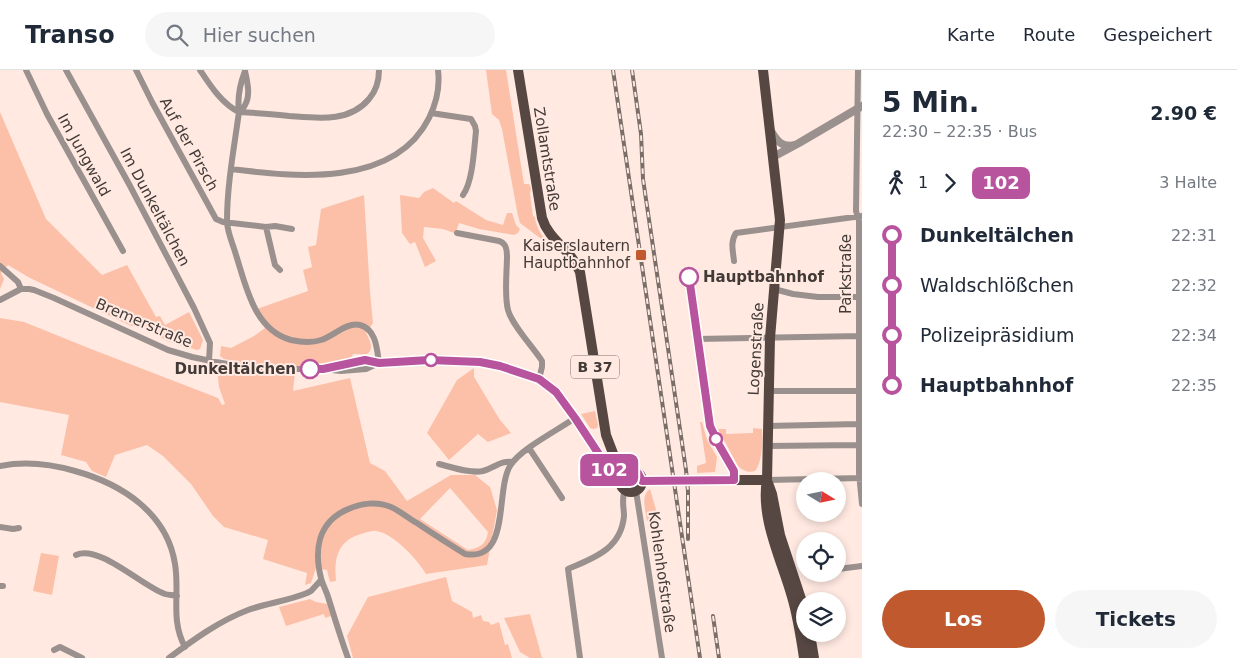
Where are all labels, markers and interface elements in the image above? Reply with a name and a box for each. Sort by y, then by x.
search box [145,12,495,57]
text: Transo [25,21,115,49]
icon: search [163,21,191,49]
text: Hier suchen [203,24,316,46]
text: Karte [947,24,995,45]
text: Route [1023,24,1075,45]
text: Gespeichert [1103,24,1212,45]
text: 5 Min. [882,86,979,119]
street label: Auf der Pirsch [156,94,222,194]
text: 2.90 € [1150,102,1217,124]
street label: Zollamtstraße [530,106,564,212]
street label: Im Jungwald [54,110,114,200]
text: 22:30 – 22:35 · Bus [882,122,1037,141]
street label: Im Dunkeltälchen [116,145,194,269]
icon: walk [882,169,910,197]
icon: forward [936,169,964,197]
text: 102 [982,172,1020,193]
text: 1 [918,173,928,192]
text: 3 Halte [1159,173,1217,192]
text: Dunkeltälchen [920,224,1074,246]
text: 22:31 [1171,226,1217,245]
street label: Parkstraße [837,234,855,314]
place label: Kaiserslautern Hauptbahnhof [523,237,631,272]
marker: Kaiserslautern Hauptbahnhof [634,248,648,262]
marker: Hauptbahnhof [679,267,699,287]
place label: Hauptbahnhof [703,268,824,286]
text: Waldschlößchen [920,274,1074,296]
text: 22:32 [1171,276,1217,295]
street label: Bremerstraße [93,295,195,351]
street label: Logenstraße [745,302,767,396]
text: Polizeipräsidium [920,324,1075,346]
text: 22:34 [1171,326,1217,345]
unlabelled marker [424,353,438,367]
road number: B 37 [571,356,619,378]
marker: Dunkeltälchen [300,359,320,379]
place label: Dunkeltälchen [174,360,296,378]
text: Hauptbahnhof [920,374,1073,396]
text: 22:35 [1171,376,1217,395]
unlabelled marker [709,432,723,446]
line badge: 102 [580,454,638,486]
text: 102 [590,459,628,480]
north arrow [796,472,846,522]
map controls [796,472,846,642]
street label: Kohlenhofstraße [645,510,679,634]
button: locate [796,532,846,582]
button: Los [882,590,1045,648]
button: Tickets [1055,590,1217,648]
button: layers [796,592,846,642]

